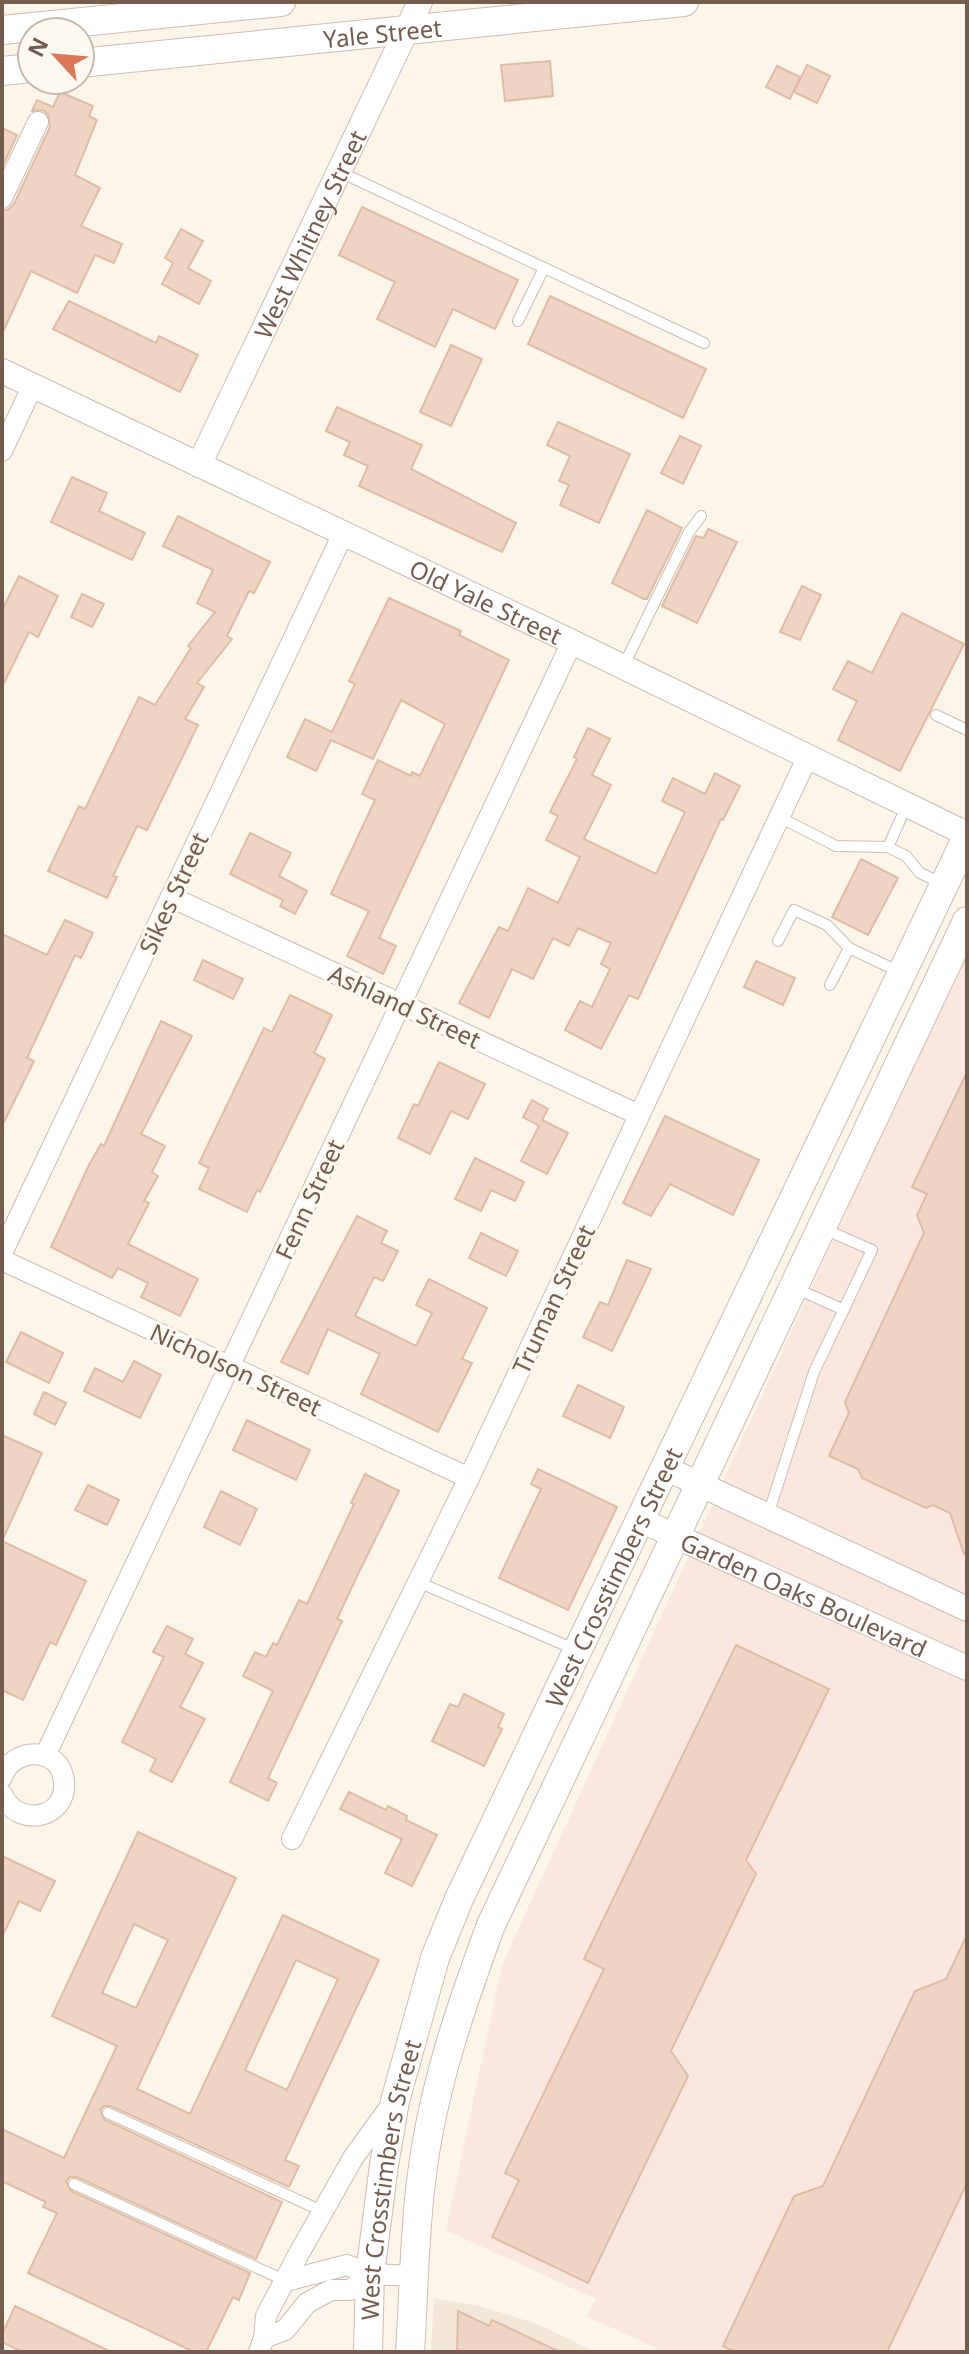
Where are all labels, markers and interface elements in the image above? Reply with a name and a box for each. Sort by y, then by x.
street label: Yale Street [322,10,444,55]
north arrow [16,16,96,96]
text: N [20,32,55,61]
street label: West Whitney Street [245,124,373,344]
street label: Old Yale Street [405,551,568,652]
street label: Sikes Street [130,827,216,959]
street label: Ashland Street [324,956,487,1056]
street label: Fenn Street [267,1133,351,1264]
street label: Truman Street [504,1219,602,1379]
street label: Nicholson Street [145,1315,327,1423]
street label: West Crosstimbers Street [536,1441,689,1712]
street label: Garden Oaks Boulevard [676,1524,932,1664]
street label: West Crosstimbers Street [352,2035,428,2321]

